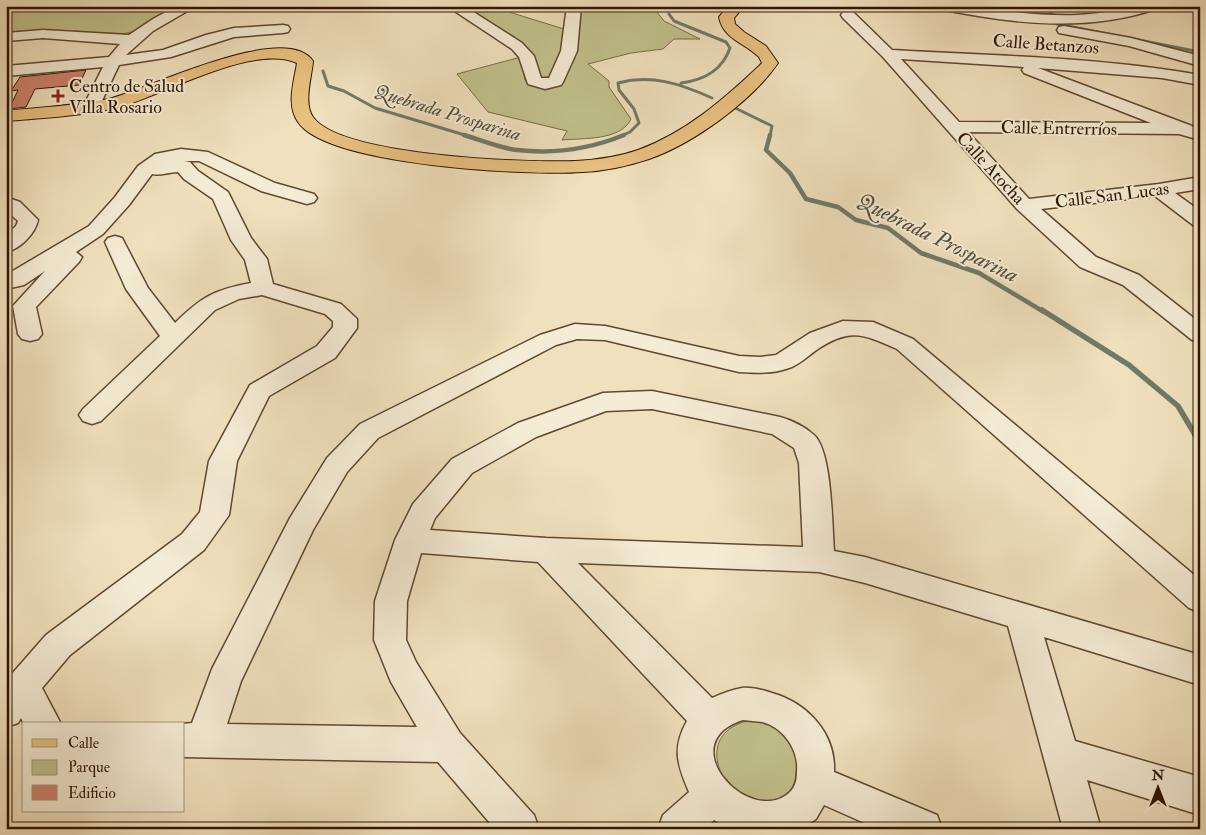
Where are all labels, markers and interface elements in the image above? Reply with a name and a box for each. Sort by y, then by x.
street label: Calle Betanzos [992,29,1100,60]
place label: Centro de Salud Villa Rosario [69,75,184,119]
water label: Quebrada Prosparina [372,79,524,147]
marker: Centro de Salud Villa Rosario [51,89,65,103]
street label: Calle Entrerríos [1001,116,1117,141]
street label: Calle Atocha [951,127,1030,210]
street label: Calle San Lucas [1054,177,1170,214]
water label: Quebrada Prosparina [852,187,1023,289]
legend [22,722,185,812]
text: Calle [68,734,99,753]
text: Parque [68,758,110,777]
north arrow [1134,762,1184,812]
text: N [1151,767,1165,784]
text: Edificio [68,784,116,803]

